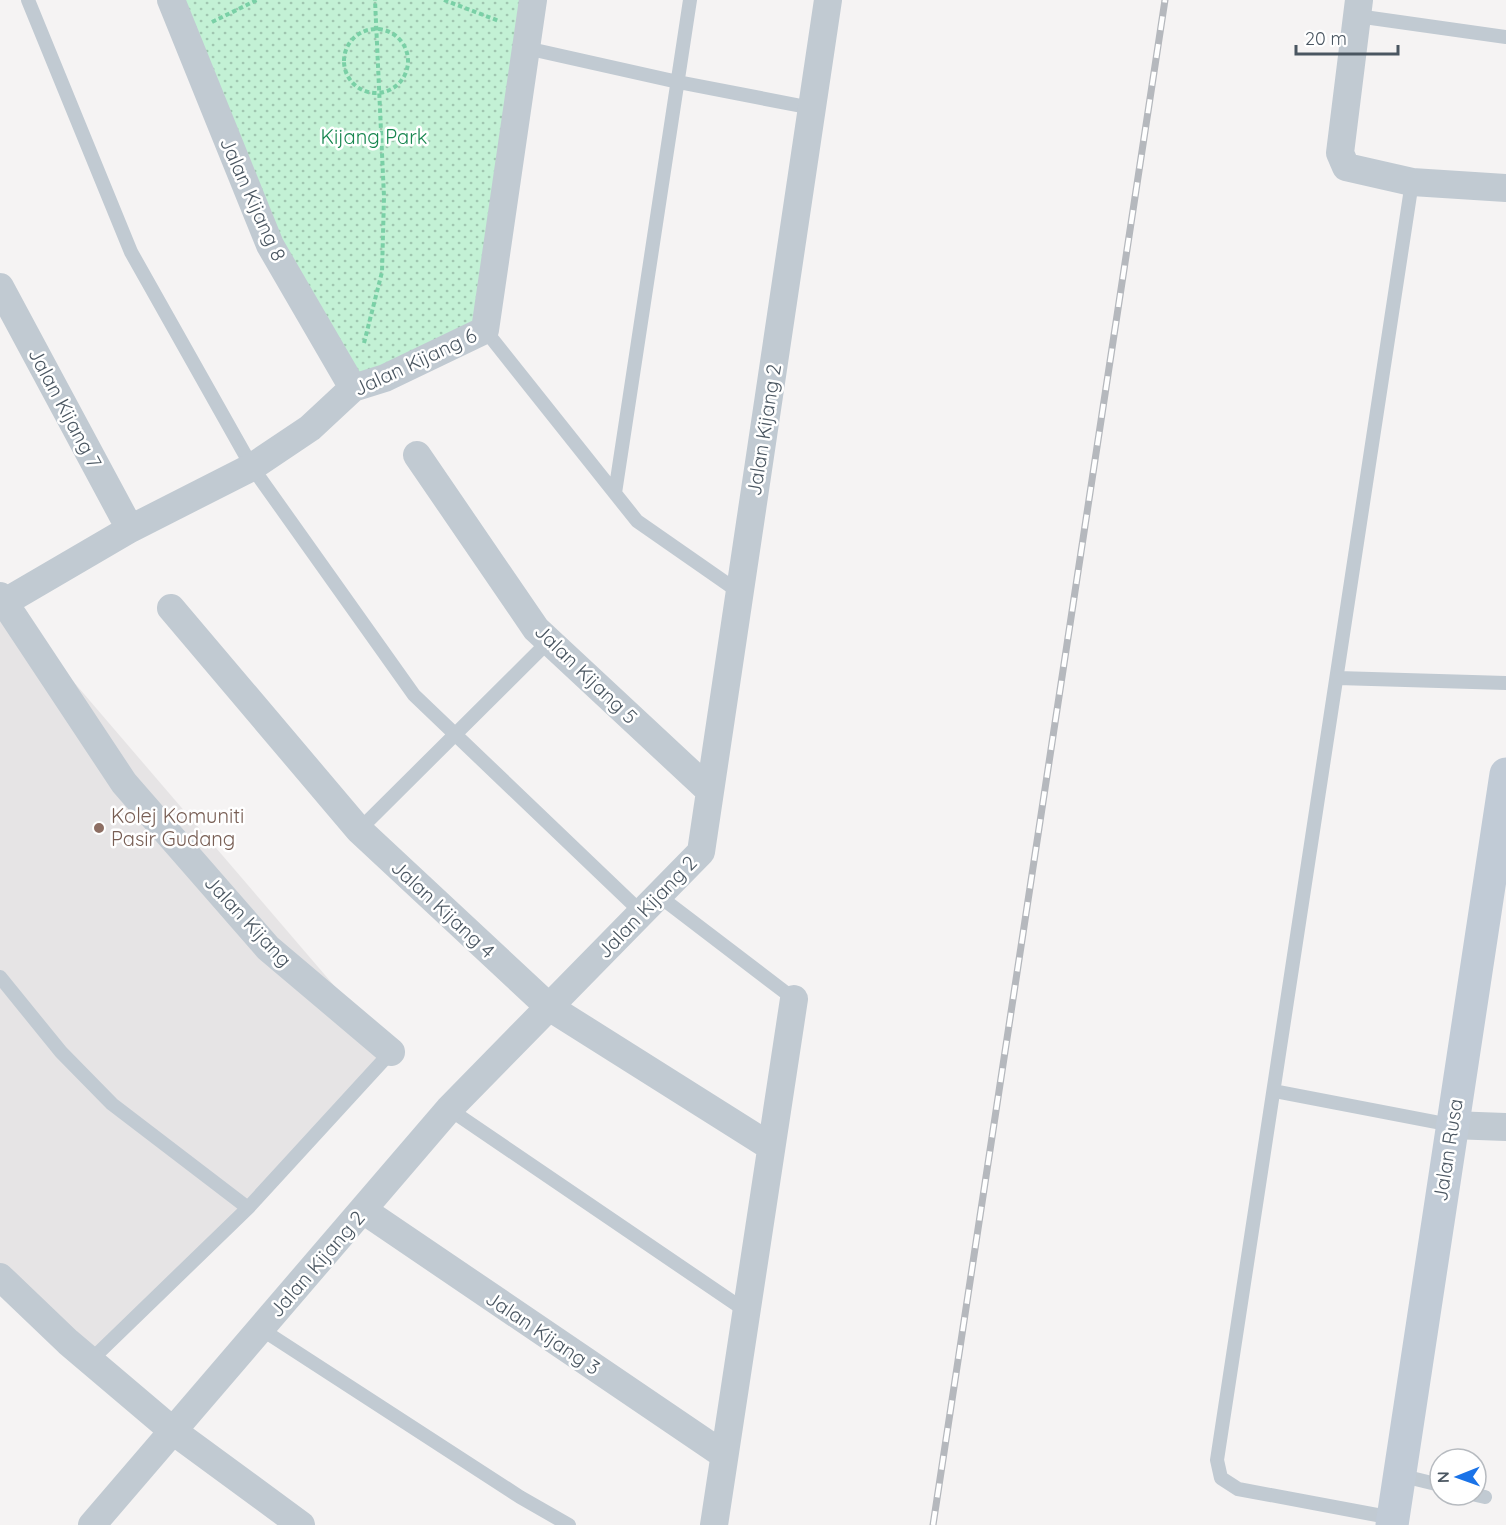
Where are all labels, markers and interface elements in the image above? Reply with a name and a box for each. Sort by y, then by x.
scale bar [1296,18,1398,56]
text: 20 m [1305,27,1347,50]
park label: Kijang Park [320,124,428,149]
street label: Jalan Kijang 8 [215,133,292,265]
street label: Jalan Kijang 6 [349,322,480,401]
street label: Jalan Kijang 7 [23,343,108,472]
street label: Jalan Kijang 2 [741,362,786,498]
street label: Jalan Kijang 5 [530,618,643,729]
place label: Kolej Komuniti Pasir Gudang [111,803,244,851]
marker: Kolej Komuniti Pasir Gudang [92,821,106,835]
street label: Jalan Kijang 2 [591,850,702,963]
street label: Jalan Kijang 4 [386,854,500,963]
street label: Jalan Kijang [199,869,297,972]
street label: Jalan Rusa [1427,1097,1468,1203]
street label: Jalan Kijang 2 [263,1205,370,1322]
street label: Jalan Kijang 3 [481,1285,605,1380]
north arrow [1428,1447,1488,1507]
text: N [1433,1471,1453,1483]

